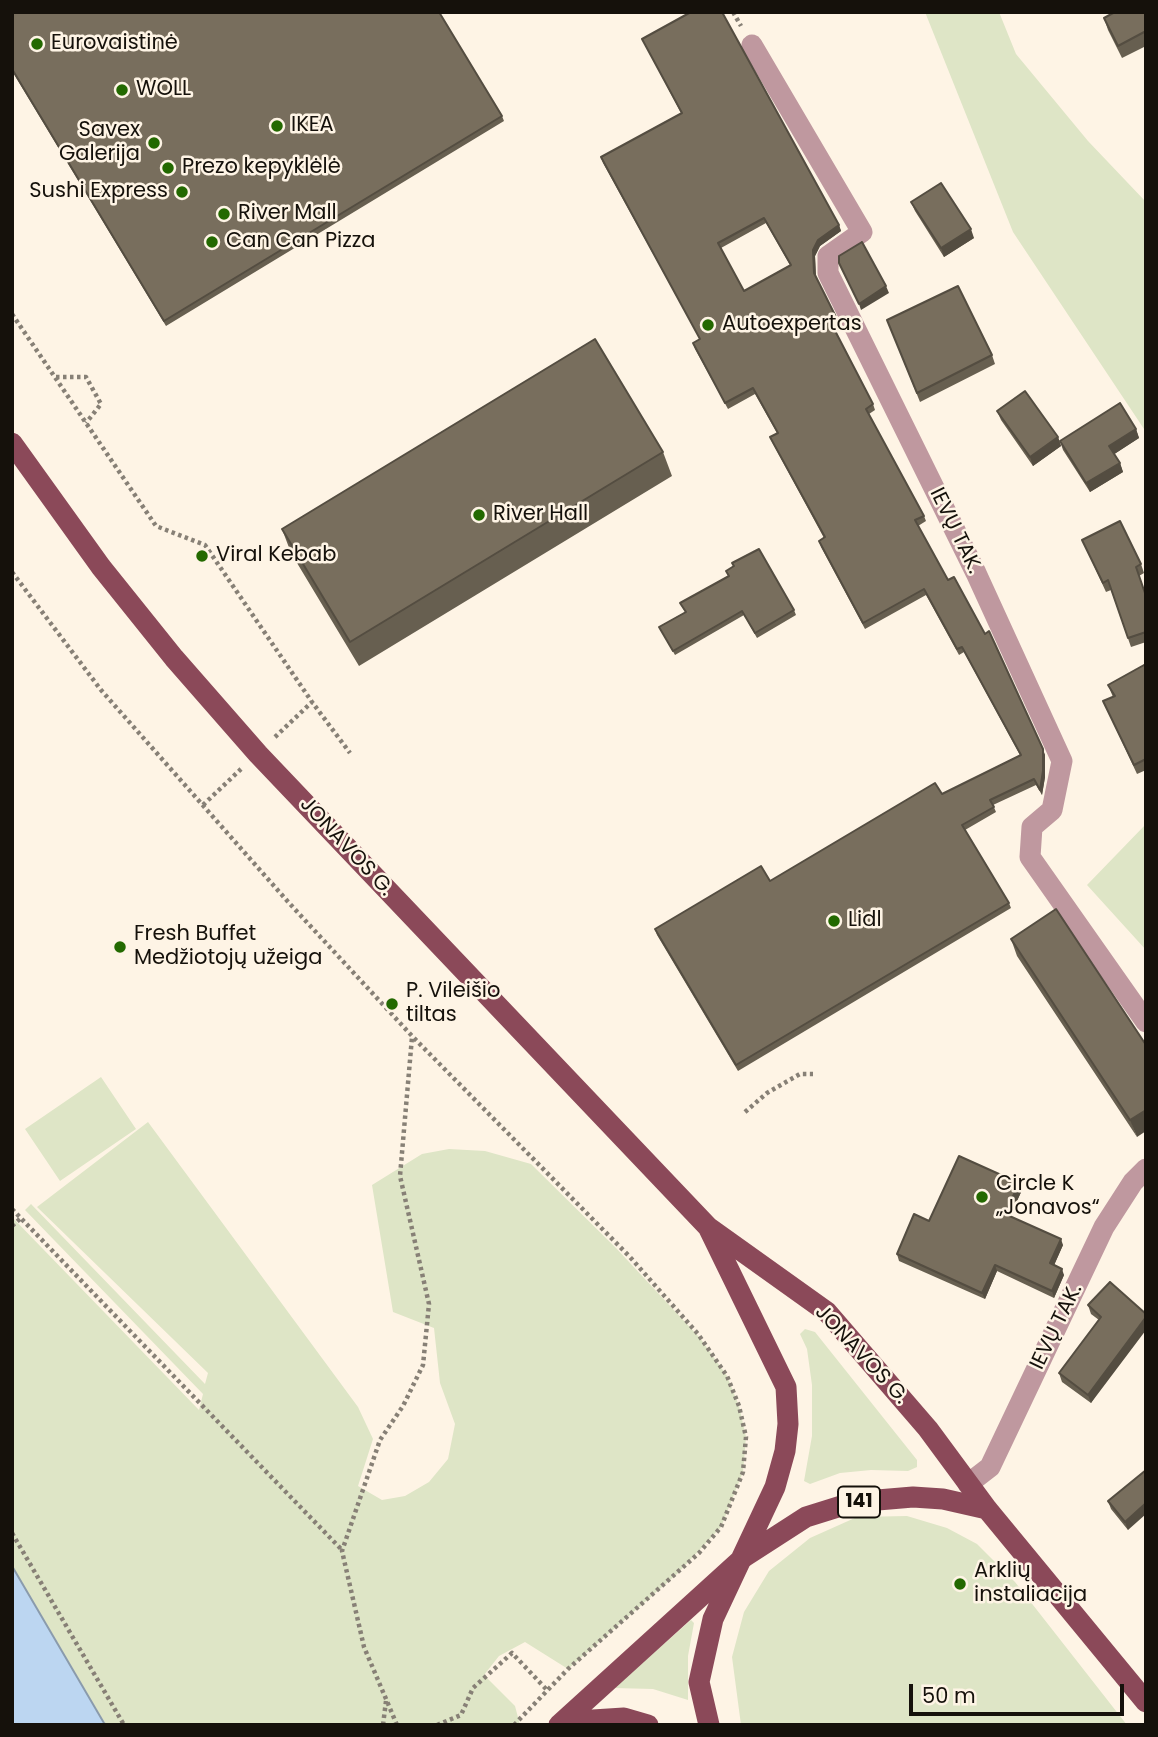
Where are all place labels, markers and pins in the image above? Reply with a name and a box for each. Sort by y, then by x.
place label: Eurovaistinė [51,31,178,57]
marker: Eurovaistinė [29,36,45,52]
place label: WOLL [136,77,191,103]
marker: WOLL [114,82,130,98]
place label: IKEA [291,113,334,139]
place label: Savex Galerija [59,118,140,168]
marker: IKEA [269,118,285,134]
marker: Savex Galerija [146,135,162,151]
place label: Prezo kepyklėlė [182,155,341,181]
marker: Prezo kepyklėlė [160,160,176,176]
place label: Sushi Express [29,179,168,205]
marker: Sushi Express [174,184,190,200]
place label: River Mall [238,201,337,227]
marker: River Mall [216,206,232,222]
place label: Can Can Pizza [226,229,376,255]
marker: Can Can Pizza [204,234,220,250]
place label: Autoexpertas [722,312,862,338]
marker: Autoexpertas [700,317,716,333]
place label: River Hall [493,502,588,528]
marker: River Hall [471,507,487,523]
place label: Viral Kebab [216,543,336,569]
marker: Viral Kebab [194,548,210,564]
place label: Lidl [848,908,882,934]
marker: Lidl [826,913,842,929]
place label: Fresh Buffet Medžiotojų užeiga [134,922,322,972]
marker: Fresh Buffet Medžiotojų užeiga [112,939,128,955]
place label: P. Vileišio tiltas [406,979,500,1029]
marker: P. Vileišio tiltas [384,996,400,1012]
place label: Circle K „Jonavos“ [996,1172,1100,1222]
marker: Circle K „Jonavos“ [974,1189,990,1205]
place label: Arklių instaliacija [974,1559,1087,1609]
marker: Arklių instaliacija [952,1576,968,1592]

